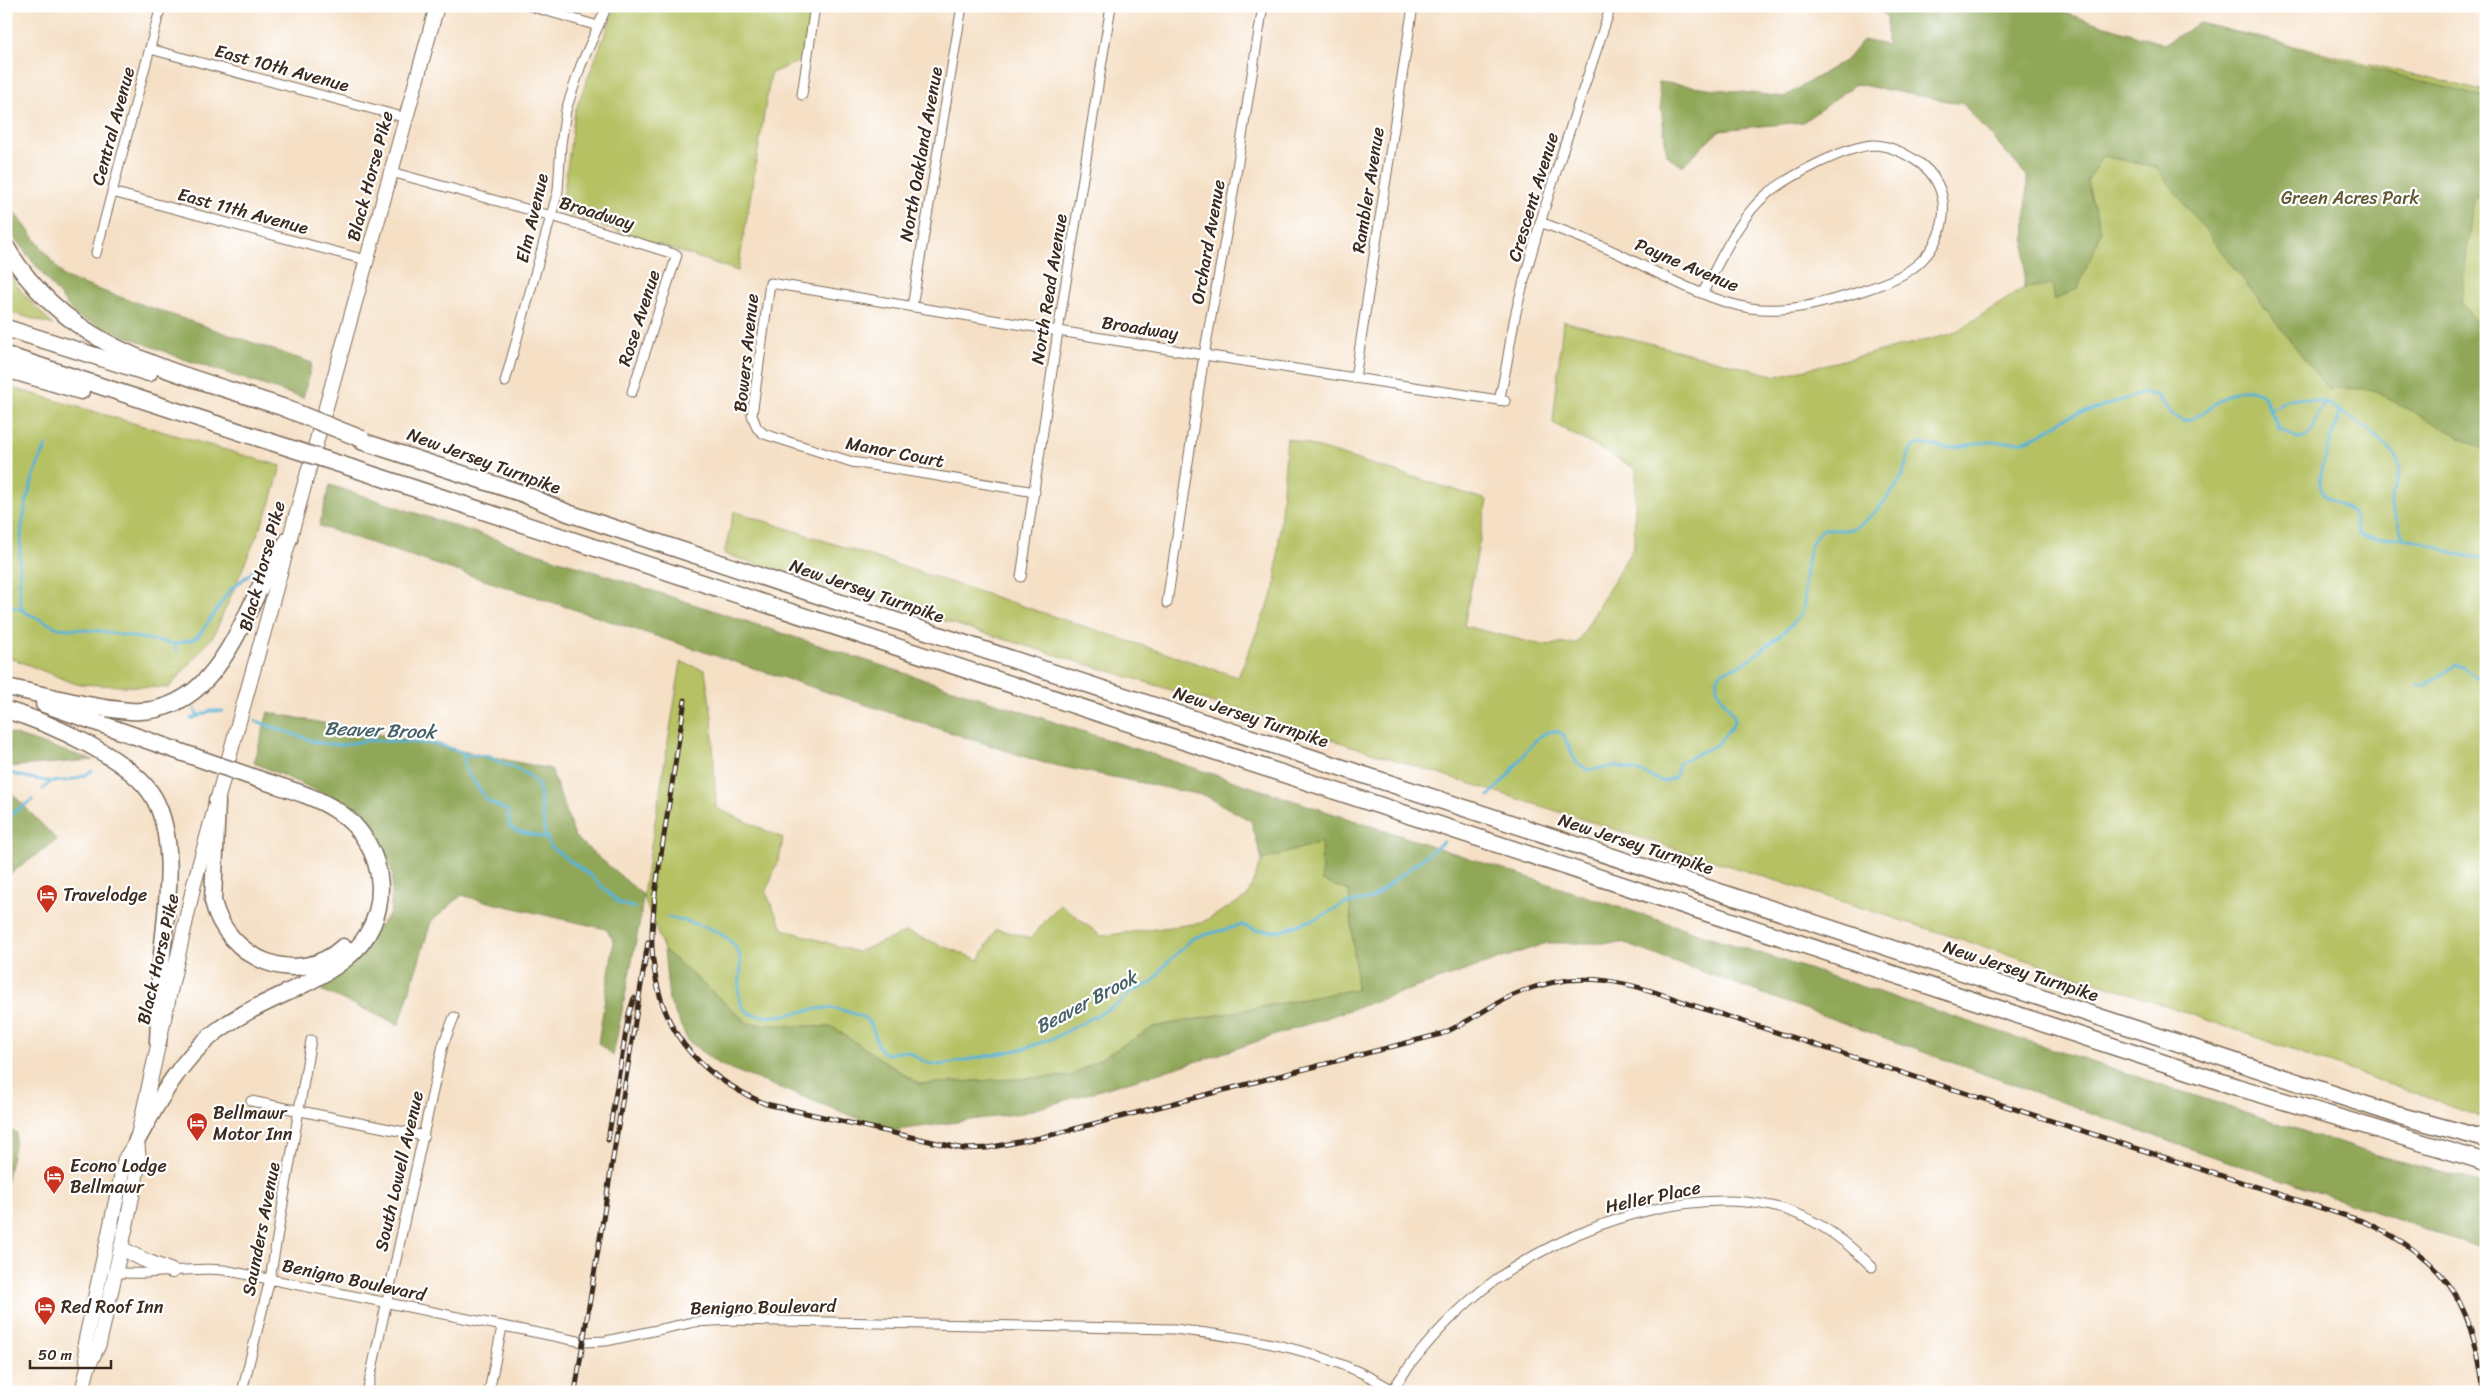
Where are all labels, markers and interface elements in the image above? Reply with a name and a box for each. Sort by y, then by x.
street label: East 10th Avenue [211,35,353,101]
street label: Central Avenue [82,63,144,189]
street label: North Oakland Avenue [890,64,952,244]
street label: Black Horse Pike [337,107,403,245]
street label: Rambler Avenue [1342,125,1394,255]
street label: Crescent Avenue [1498,128,1568,266]
street label: Elm Avenue [506,170,558,266]
street label: Orchard Avenue [1181,177,1235,307]
street label: East 11th Avenue [174,178,312,244]
park label: Green Acres Park [2281,182,2420,214]
street label: Broadway [555,186,639,240]
street label: North Read Avenue [1021,211,1077,367]
street label: Payne Avenue [1630,229,1744,301]
street label: Rose Avenue [608,266,670,370]
street label: Bowers Avenue [724,292,768,414]
street label: Broadway [1099,306,1181,350]
street label: New Jersey Turnpike [402,418,566,504]
street label: Manor Court [843,427,947,477]
street label: Black Horse Pike [229,497,295,635]
street label: New Jersey Turnpike [785,550,949,633]
street label: New Jersey Turnpike [1169,677,1333,757]
water label: Beaver Brook [324,712,439,749]
street label: New Jersey Turnpike [1554,804,1718,884]
place label: Travelodge [63,879,147,911]
hotel icon: Travelodge [35,883,59,914]
street label: Black Horse Pike [127,890,189,1028]
street label: New Jersey Turnpike [1939,931,2103,1011]
water label: Beaver Brook [1029,960,1145,1043]
street label: South Lowell Avenue [365,1088,433,1254]
place label: Bellmawr Motor Inn [213,1097,293,1150]
hotel icon: Bellmawr Motor Inn [185,1111,209,1142]
place label: Econo Lodge Bellmawr [70,1150,167,1203]
street label: Saunders Avenue [232,1159,290,1299]
hotel icon: Econo Lodge Bellmawr [42,1164,66,1195]
street label: Heller Place [1602,1171,1704,1223]
street label: Benigno Boulevard [279,1249,430,1311]
street label: Benigno Boulevard [690,1290,838,1324]
place label: Red Roof Inn [61,1291,164,1323]
hotel icon: Red Roof Inn [33,1295,57,1326]
scale bar [30,1338,111,1370]
text: 50 m [38,1342,73,1368]

